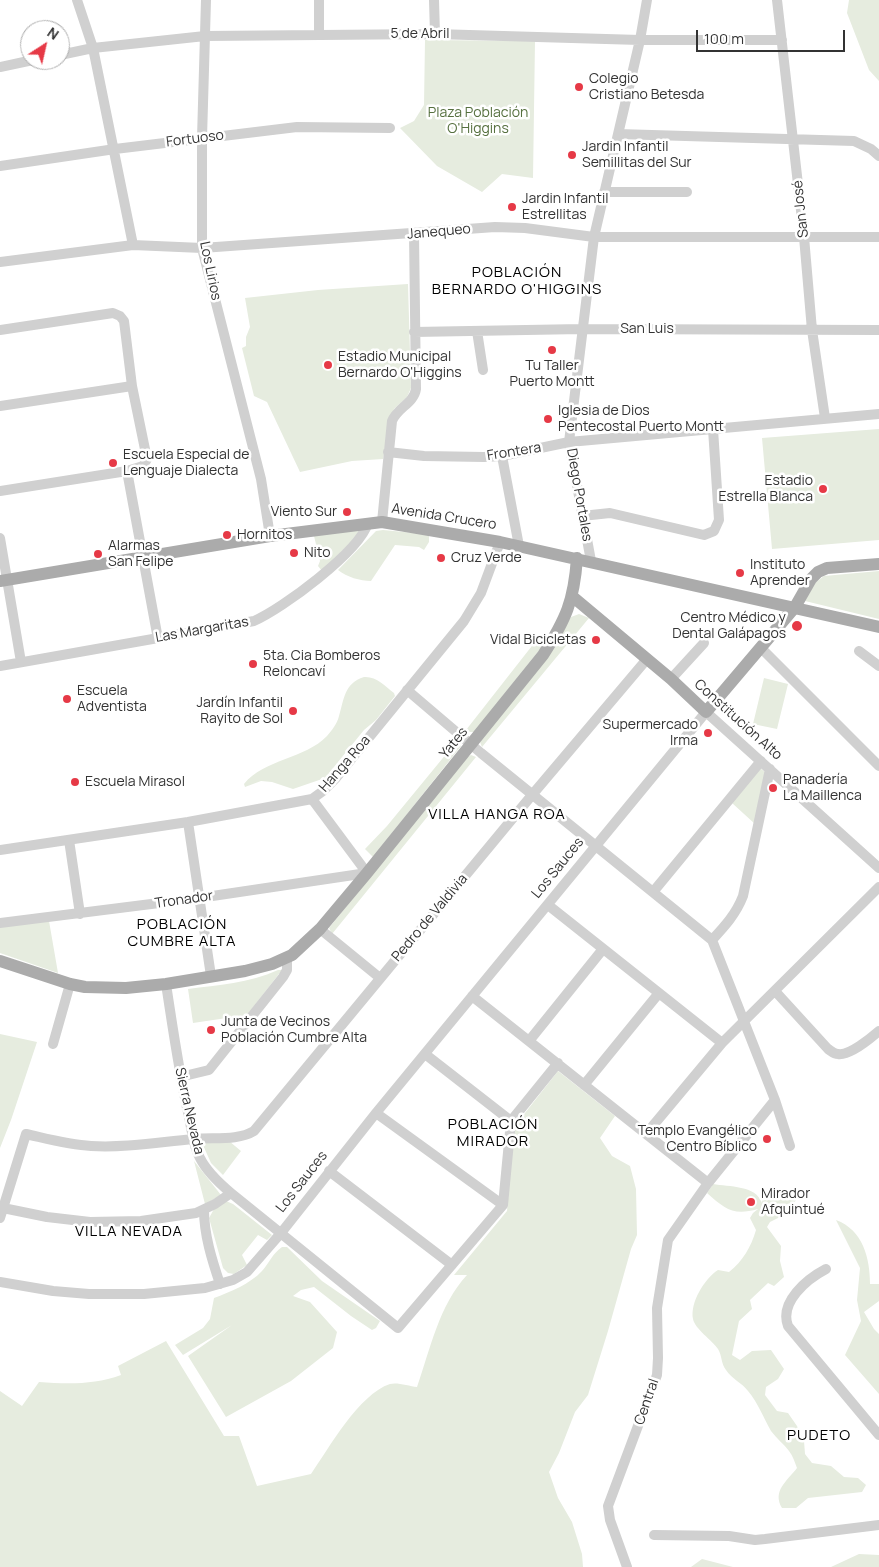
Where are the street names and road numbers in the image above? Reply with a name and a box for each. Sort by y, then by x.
street label: 5 de Abril [391,26,449,42]
street label: Fortuoso [165,127,225,151]
street label: San José [790,179,812,239]
street label: Janequeo [406,221,472,243]
street label: Los Lirios [196,240,224,302]
street label: San Luis [620,321,674,337]
street label: Frontera [486,439,542,465]
street label: Diego Portales [563,447,595,543]
street label: Avenida Crucero [390,500,498,534]
street label: Las Margaritas [154,614,250,646]
street label: Constitución Alto [690,676,786,764]
street label: Yates [436,724,472,762]
street label: Hanga Roa [316,732,374,796]
street label: Los Sauces [528,834,588,902]
street label: Pedro de Valdivia [389,871,471,965]
street label: Tronador [154,888,214,912]
street label: Sierra Nevada [171,1066,207,1156]
street label: Los Sauces [273,1148,331,1216]
street label: Central [631,1377,663,1427]

